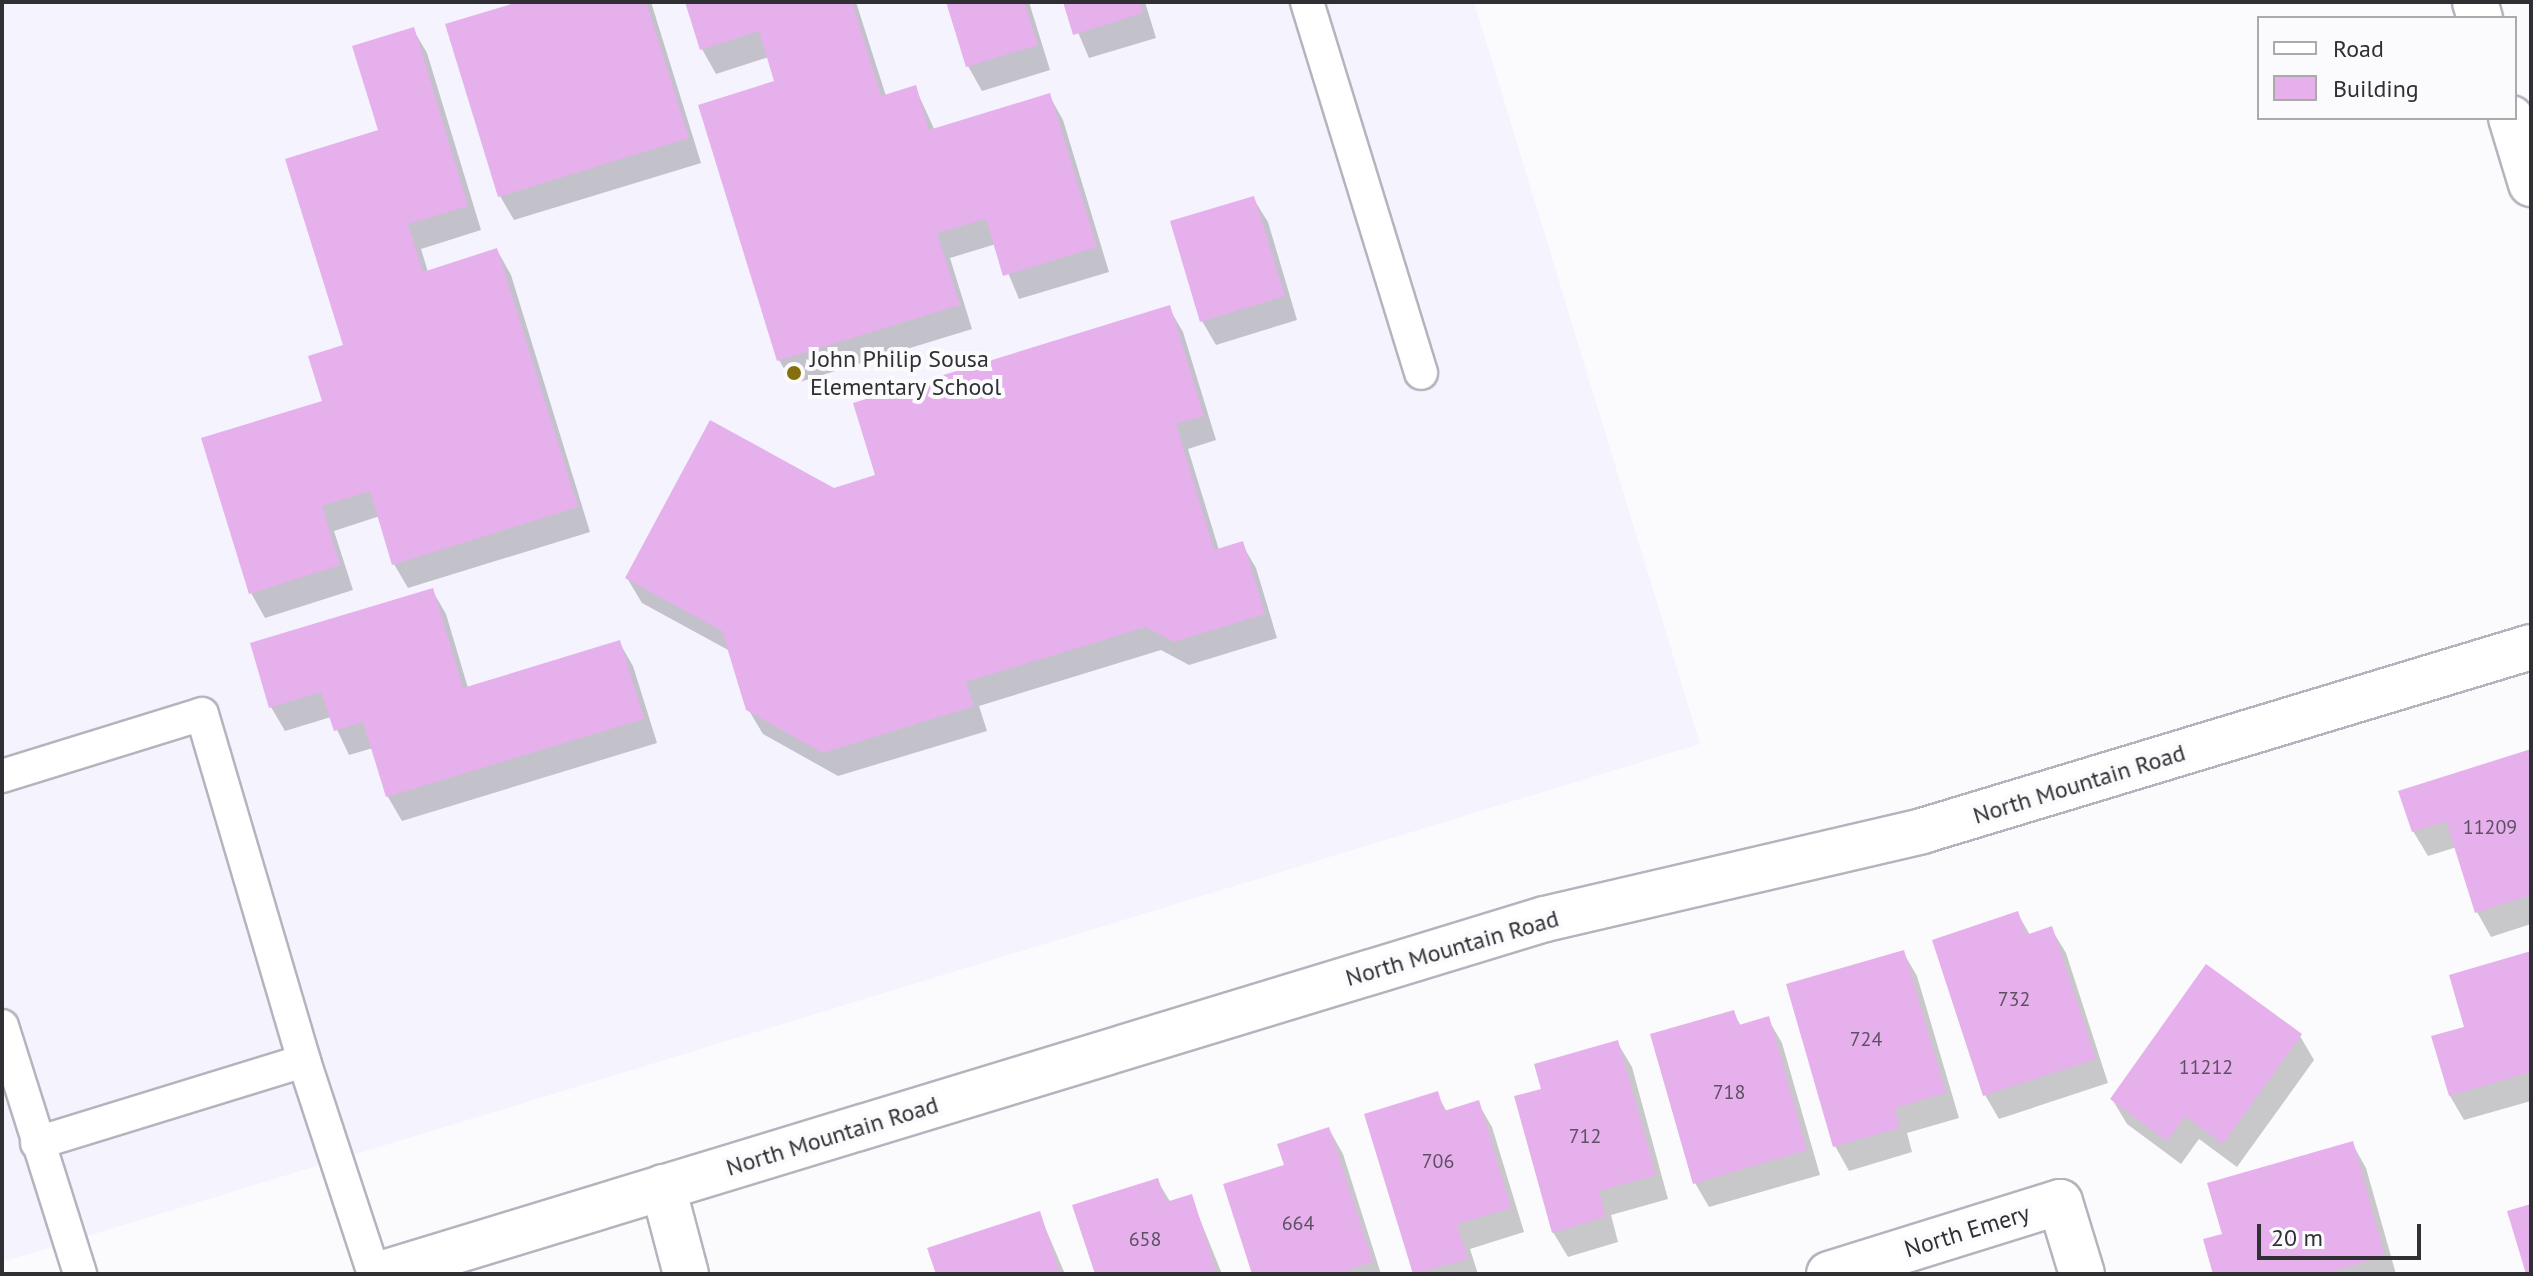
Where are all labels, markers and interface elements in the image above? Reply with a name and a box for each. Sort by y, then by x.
legend [2257,16,2517,120]
text: Road [2333,33,2384,64]
text: Building [2333,73,2419,104]
place label: John Philip Sousa Elementary School [810,345,1002,401]
marker: John Philip Sousa Elementary School [785,364,803,382]
street label: North Mountain Road [1969,738,2189,830]
house number: 11209 [2463,815,2517,839]
street label: North Mountain Road [1342,904,1562,992]
house number: 732 [1998,987,2030,1011]
house number: 724 [1850,1027,1882,1051]
house number: 11212 [2179,1055,2233,1079]
house number: 718 [1713,1080,1745,1104]
street label: North Mountain Road [722,1090,942,1182]
house number: 712 [1569,1124,1601,1148]
house number: 706 [1422,1149,1454,1173]
street label: North Emery [1901,1198,2033,1264]
scale bar [2261,1208,2425,1258]
house number: 664 [1282,1211,1314,1235]
text: 20 m [2271,1222,2323,1253]
house number: 658 [1129,1227,1161,1251]

